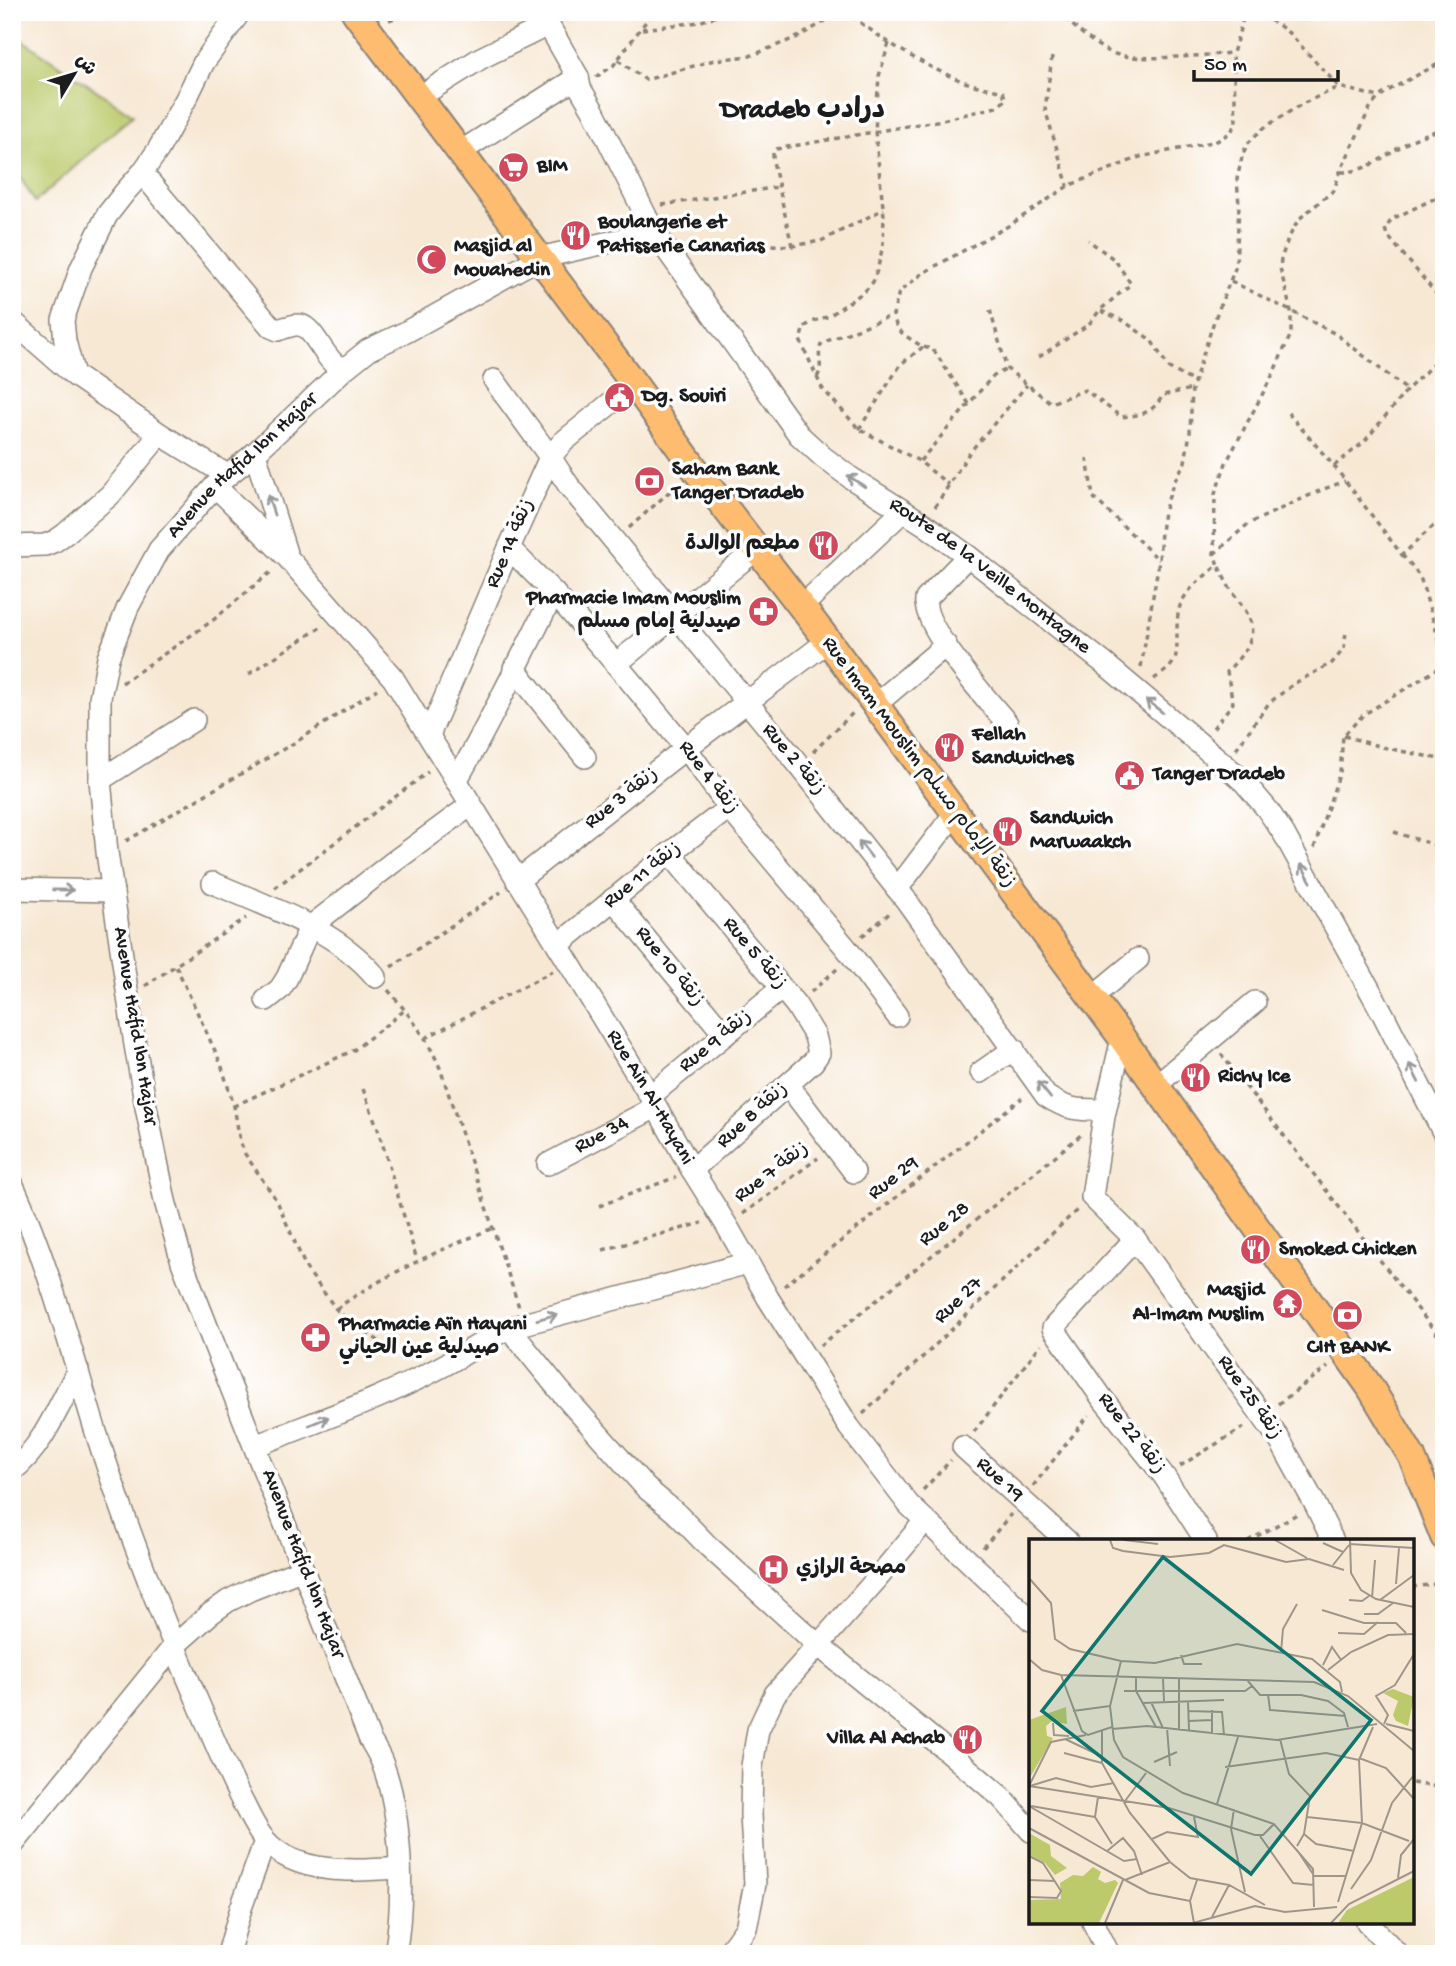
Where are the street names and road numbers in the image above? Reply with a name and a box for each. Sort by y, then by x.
street label: Avenue Hafid Ibn Hajar [162,386,324,544]
street label: Route de la Veille Montagne [884,492,1096,661]
street label: Rue 14 زنقة [481,496,541,592]
street label: Rue Imam Mouslim زنقة الإمام مسلم [815,632,1021,894]
street label: Rue 2 زنقة [756,719,830,801]
street label: Rue 4 زنقة [672,736,744,820]
street label: Rue 3 زنقة [580,762,664,836]
street label: Rue 11 زنقة [599,837,687,915]
street label: Rue 5 زنقة [716,913,792,995]
street label: Rue 10 زنقة [629,922,709,1012]
street label: Avenue Hafid Ibn Hajar [106,925,162,1128]
street label: Rue 9 زنقة [674,1005,758,1079]
street label: Rue Ain Al-Hayani [600,1026,699,1170]
street label: Rue 8 زنقة [712,1077,794,1155]
street label: Rue 34 [571,1111,633,1160]
street label: Rue 7 زنقة [730,1137,814,1209]
street label: Rue 29 [864,1151,925,1207]
street label: Rue 28 [914,1197,976,1253]
street label: Rue 27 [929,1271,989,1330]
street label: Rue 25 زنقة [1211,1351,1287,1445]
street label: Rue 22 زنقة [1091,1388,1171,1480]
street label: Rue 19 [970,1452,1029,1508]
street label: Avenue Hafid Ibn Hajar [254,1466,350,1663]

